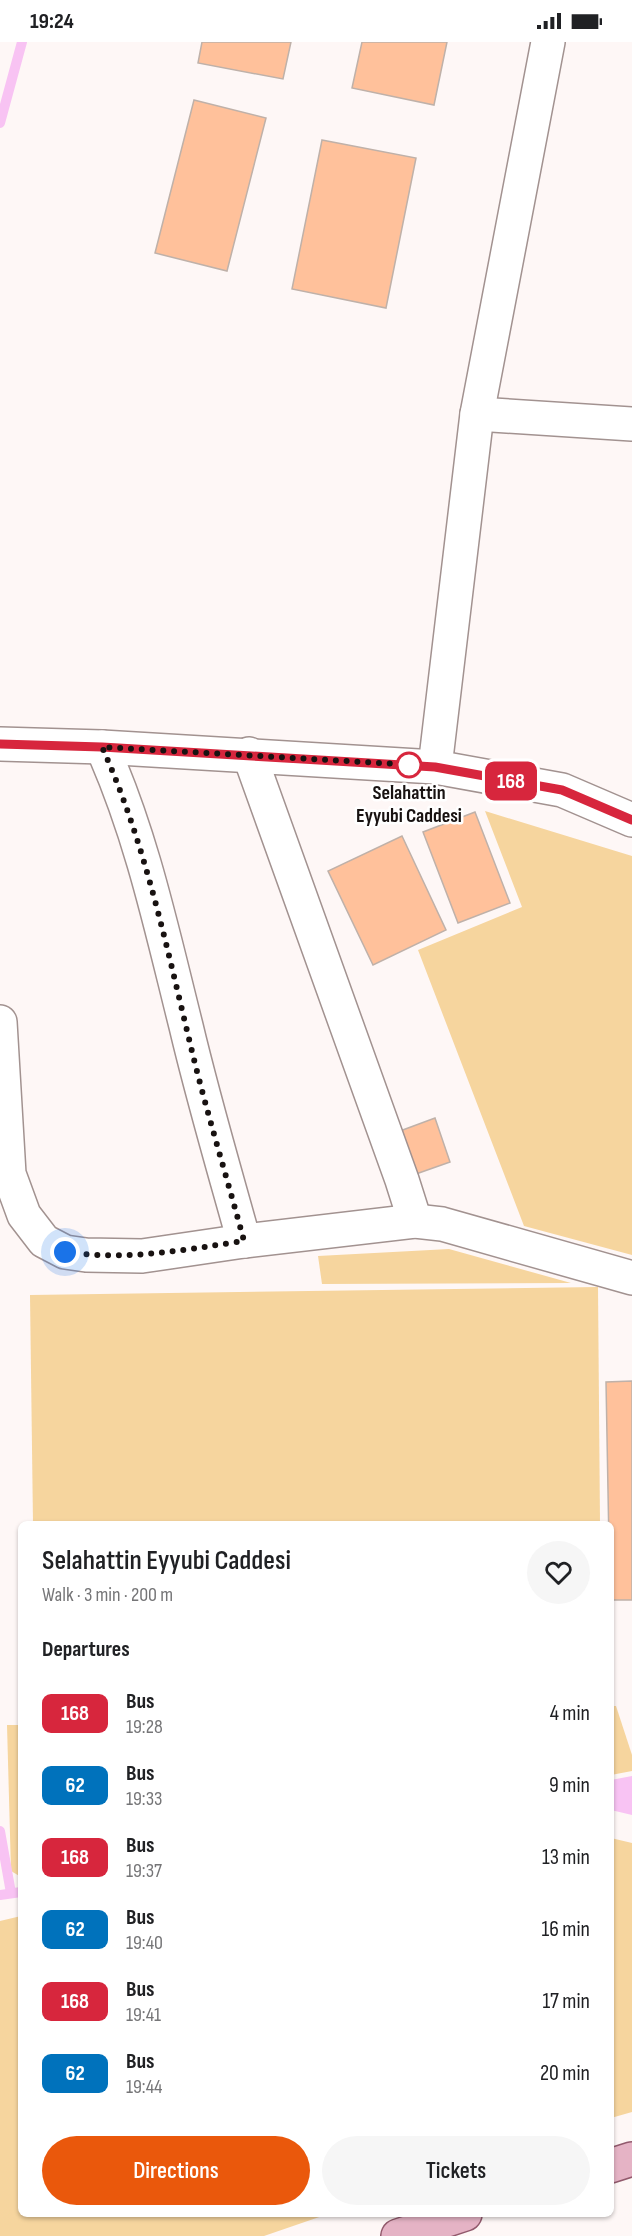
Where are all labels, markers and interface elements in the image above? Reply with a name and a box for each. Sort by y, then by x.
text: 19:24 [30,8,74,35]
marker: Selahattin Eyyubi Caddesi [396,752,422,778]
line badge: 168 [476,762,546,800]
text: 168 [497,769,525,794]
place label: Selahattin Eyyubi Caddesi [356,781,462,828]
your location [50,1237,80,1267]
button: heart [527,1541,590,1604]
text: Selahattin Eyyubi Caddesi [42,1544,291,1577]
text: Walk · 3 min · 200 m [42,1583,173,1607]
text: Departures [42,1636,130,1663]
text: Bus [126,1688,155,1715]
text: 4 min [550,1700,590,1727]
text: 168 [61,1701,89,1726]
text: 19:28 [126,1715,163,1739]
text: Bus [126,1760,155,1787]
text: 9 min [549,1772,590,1799]
text: 62 [65,1773,85,1798]
text: 19:33 [126,1787,162,1811]
text: Bus [126,1832,155,1859]
text: 13 min [542,1844,590,1871]
text: 168 [61,1845,89,1870]
text: 19:37 [126,1859,162,1883]
text: Bus [126,1904,155,1931]
text: 16 min [542,1916,590,1943]
text: 62 [65,1917,85,1942]
text: 19:40 [126,1931,163,1955]
text: Bus [126,1976,155,2003]
text: 17 min [542,1988,590,2015]
text: 168 [61,1989,89,2014]
text: 19:41 [126,2003,161,2027]
text: Bus [126,2048,155,2075]
text: 20 min [540,2060,590,2087]
text: 62 [65,2061,85,2086]
text: 19:44 [126,2075,162,2099]
button: Directions [42,2136,310,2205]
button: Tickets [322,2136,590,2205]

